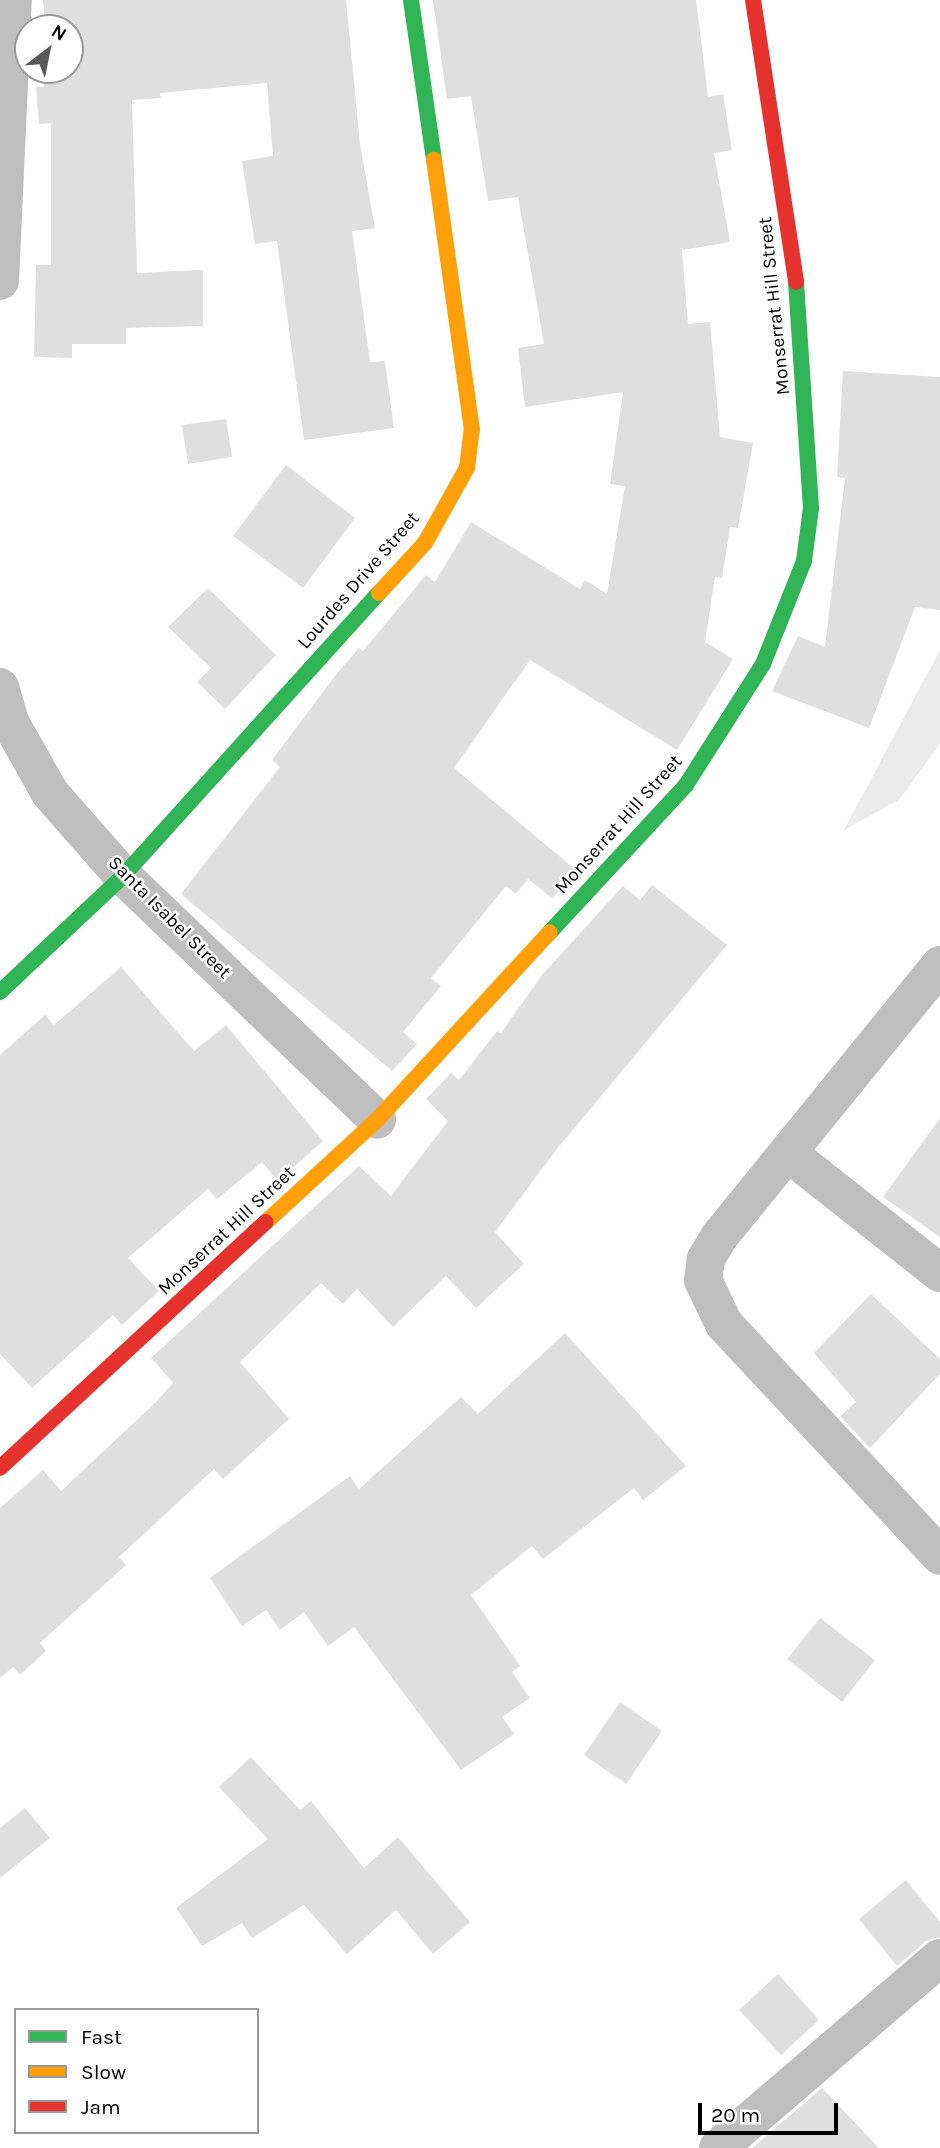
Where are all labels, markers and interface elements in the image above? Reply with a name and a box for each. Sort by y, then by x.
north arrow [14,14,84,84]
text: N [47,20,71,46]
street label: Monserrat Hill Street [754,216,796,396]
street label: Lourdes Drive Street [293,508,425,654]
street label: Monserrat Hill Street [551,751,687,899]
street label: Santa Isabel Street [103,852,235,984]
street label: Monserrat Hill Street [154,1162,300,1300]
legend [14,2008,259,2134]
text: Fast [81,2025,122,2049]
text: Slow [81,2060,126,2084]
scale bar [702,2088,842,2132]
text: Jam [81,2095,121,2119]
text: 20 m [711,2103,760,2127]

